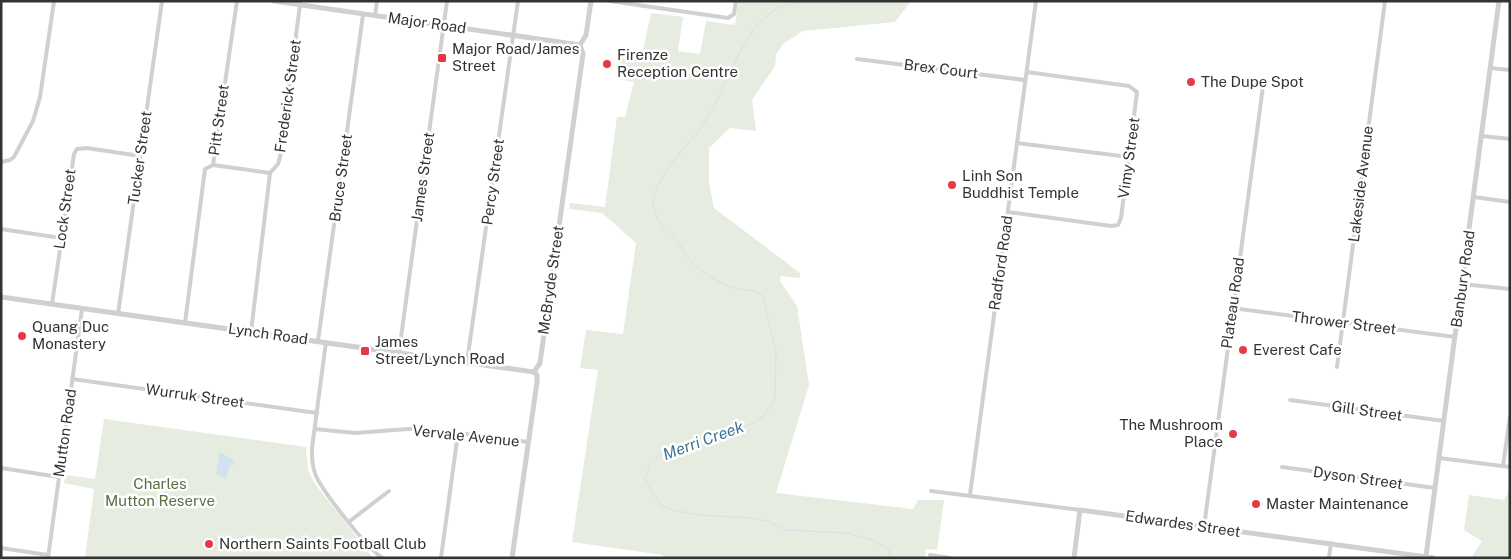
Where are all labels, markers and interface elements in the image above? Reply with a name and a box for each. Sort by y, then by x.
street label: Major Road [387,9,467,36]
street label: Frederick Street [271,38,304,154]
place label: Major Road/James Street [452,40,579,74]
place label: Firenze Reception Centre [617,46,738,80]
marker: Major Road/James Street [436,52,448,64]
street label: Brex Court [903,56,979,82]
marker: Firenze Reception Centre [601,58,613,70]
place label: The Dupe Spot [1201,73,1304,90]
marker: The Dupe Spot [1185,76,1197,88]
street label: Pitt Street [205,83,232,157]
street label: Tucker Street [124,110,155,206]
street label: Vimy Street [1114,116,1143,200]
street label: Lakeside Avenue [1345,125,1376,243]
street label: James Street [408,131,437,223]
street label: Bruce Street [326,133,355,223]
street label: Percy Street [478,137,507,226]
place label: Linh Son Buddhist Temple [962,167,1079,201]
street label: Lock Street [50,168,79,250]
marker: Linh Son Buddhist Temple [946,179,958,191]
street label: Radford Road [985,214,1016,311]
street label: McBryde Street [534,224,567,336]
street label: Banbury Road [1447,229,1478,329]
street label: Plateau Road [1218,256,1247,350]
street label: Thrower Street [1291,308,1397,337]
place label: Quang Duc Monastery [32,318,109,352]
street label: Lynch Road [227,319,309,348]
marker: Quang Duc Monastery [16,330,28,342]
place label: James Street/Lynch Road [375,333,505,367]
place label: Everest Cafe [1253,341,1342,358]
marker: Everest Cafe [1237,344,1249,356]
marker: James Street/Lynch Road [359,345,371,357]
street label: Wurruk Street [145,380,246,411]
street label: Mutton Road [50,388,79,478]
street label: Gill Street [1331,397,1404,424]
place label: The Mushroom Place [1119,416,1223,450]
water label: Merri Creek [660,417,747,464]
street label: Vervale Avenue [412,421,520,450]
marker: The Mushroom Place [1227,428,1239,440]
street label: Dyson Street [1312,463,1404,492]
park label: Charles Mutton Reserve [105,475,215,509]
place label: Master Maintenance [1266,495,1409,512]
marker: Master Maintenance [1250,498,1262,510]
street label: Edwardes Street [1124,507,1242,540]
place label: Northern Saints Football Club [219,535,426,552]
marker: Northern Saints Football Club [203,538,215,550]

